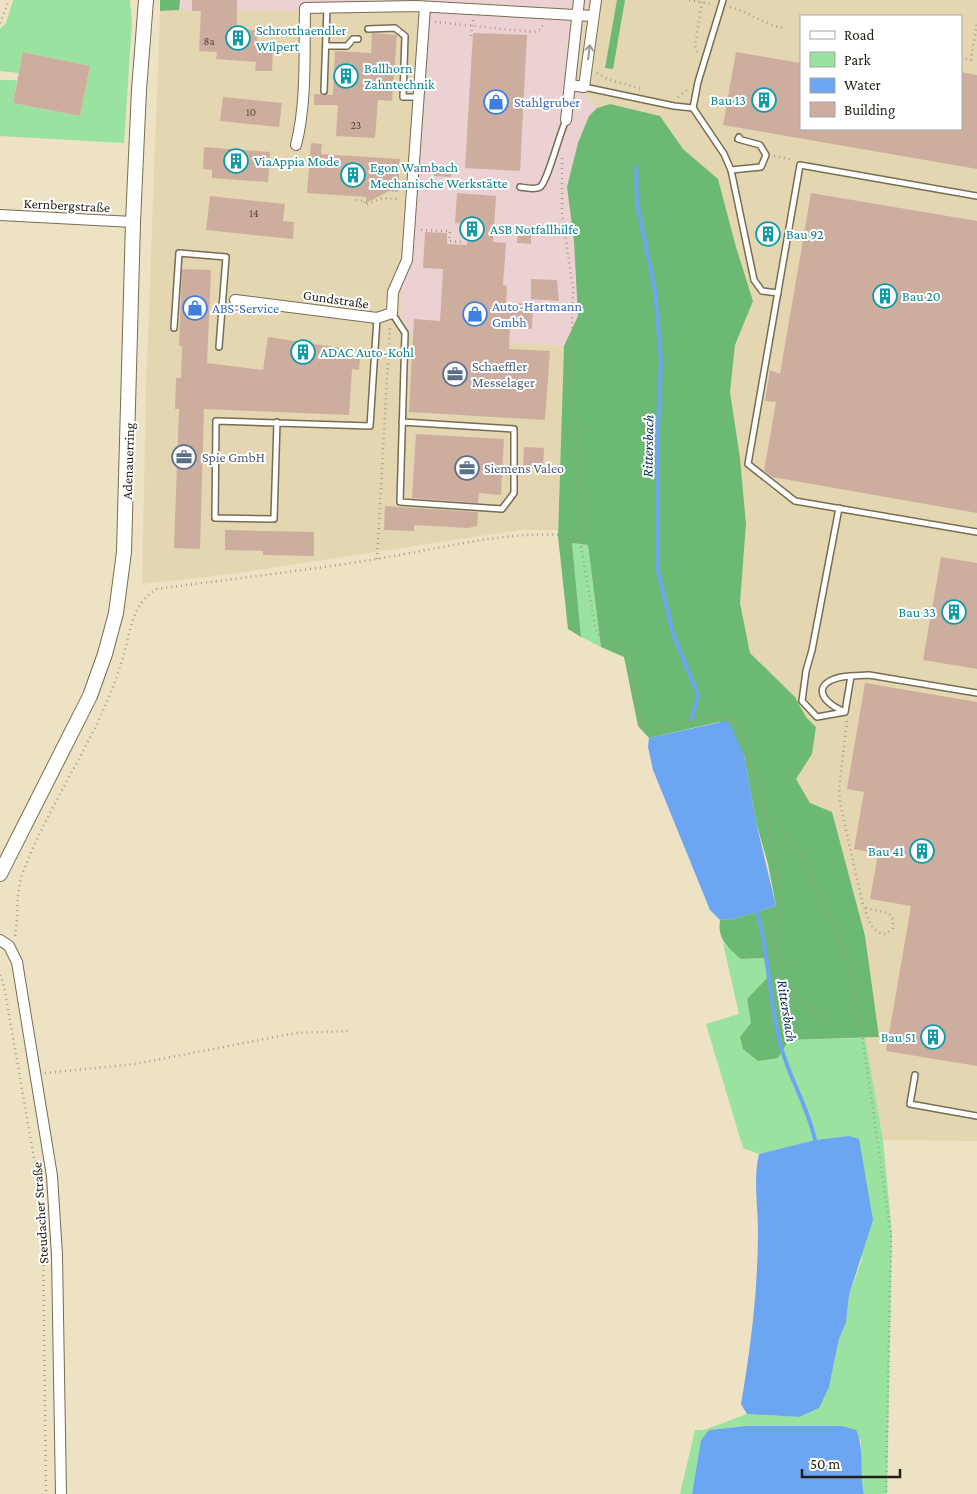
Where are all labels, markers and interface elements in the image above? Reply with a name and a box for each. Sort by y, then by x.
legend [800,15,962,130]
place label: Schrotthaendler Wilpert [256,22,347,54]
building icon: Schrotthaendler Wilpert [225,25,251,51]
text: Road [844,27,875,43]
house number: 8a [203,35,215,47]
one-way arrow [584,44,594,60]
text: Park [844,52,871,68]
place label: Ballhorn Zahntechnik [364,60,435,92]
building icon: Ballhorn Zahntechnik [333,63,359,89]
text: Water [844,77,881,93]
building icon: Bau 13 [751,87,777,113]
shop icon: Stahlgruber [483,89,509,115]
place label: Bau 13 [711,92,746,108]
place label: Stahlgruber [514,94,580,110]
text: Building [844,102,895,119]
house number: 10 [246,106,256,118]
house number: 23 [351,119,361,131]
building icon: ViaAppia Mode [223,148,249,174]
place label: ViaAppia Mode [254,153,339,169]
place label: Egon Wambach Mechanische Werkstätte [370,159,508,191]
building icon: Egon Wambach Mechanische Werkstätte [340,162,366,188]
street label: Kernbergstraße [23,195,111,215]
house number: 14 [249,207,259,219]
building icon: ASB Notfallhilfe [459,216,485,242]
place label: ASB Notfallhilfe [490,221,578,237]
building icon: Bau 92 [755,221,781,247]
place label: Bau 92 [786,226,824,242]
building icon: Bau 20 [872,283,898,309]
street label: Gundstraße [302,286,370,312]
place label: Bau 20 [902,288,941,304]
shop icon: ABS-Service [182,295,208,321]
place label: Auto-Hartmann Gmbh [492,298,583,330]
place label: ABS-Service [212,300,279,316]
shop icon: Auto-Hartmann Gmbh [462,301,488,327]
building icon: ADAC Auto-Kohl [290,339,316,365]
place label: ADAC Auto-Kohl [320,344,414,360]
place label: Schaeffler Messelager [472,358,535,390]
office icon: Schaeffler Messelager [442,361,468,387]
water label: Rittersbach [639,414,657,478]
street label: Adenauerring [119,422,137,500]
office icon: Spie GmbH [171,444,197,470]
place label: Spie GmbH [202,449,265,465]
office icon: Siemens Valeo [454,455,480,481]
place label: Siemens Valeo [484,460,564,476]
building icon: Bau 33 [941,599,967,625]
place label: Bau 33 [899,604,936,620]
building icon: Bau 41 [909,838,935,864]
place label: Bau 41 [868,843,904,859]
water label: Rittersbach [774,979,800,1043]
building icon: Bau 51 [920,1024,946,1050]
place label: Bau 51 [881,1029,916,1045]
street label: Steudacher Straße [28,1162,52,1264]
scale bar [802,1446,900,1478]
text: 50 m [810,1456,840,1472]

